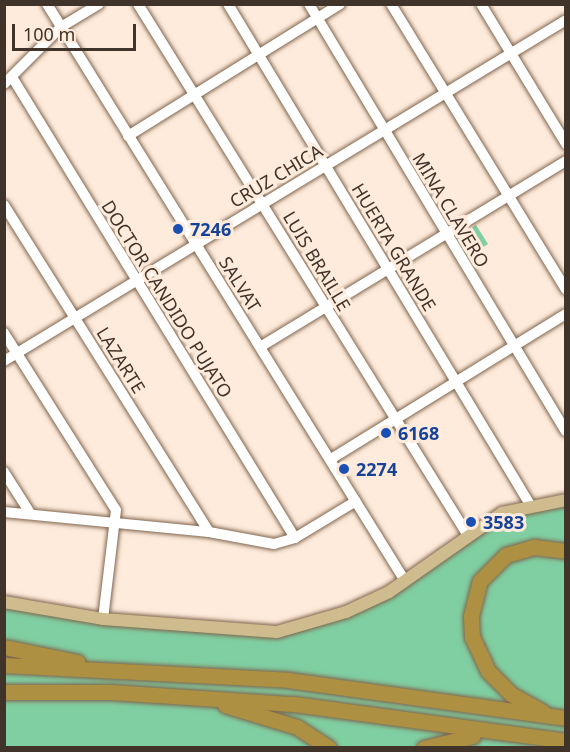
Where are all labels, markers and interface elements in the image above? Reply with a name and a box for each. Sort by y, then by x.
scale bar [15,12,140,50]
text: 100 m [23,22,75,46]
street label: CRUZ CHICA [226,140,326,212]
street label: MINA CLAVERO [408,149,494,271]
street label: HUERTA GRANDE [347,179,441,315]
street label: DOCTOR CANDIDO PUJATO [97,196,237,402]
street label: LUIS BRAILLE [279,207,355,315]
place label: 7246 [190,218,231,240]
marker: 7246 [171,222,185,236]
street label: SALVAT [215,253,265,315]
street label: LAZARTE [92,323,150,397]
place label: 6168 [398,422,439,444]
marker: 6168 [379,426,393,440]
place label: 2274 [356,458,397,480]
marker: 2274 [337,462,351,476]
place label: 3583 [483,511,524,533]
marker: 3583 [464,515,478,529]

